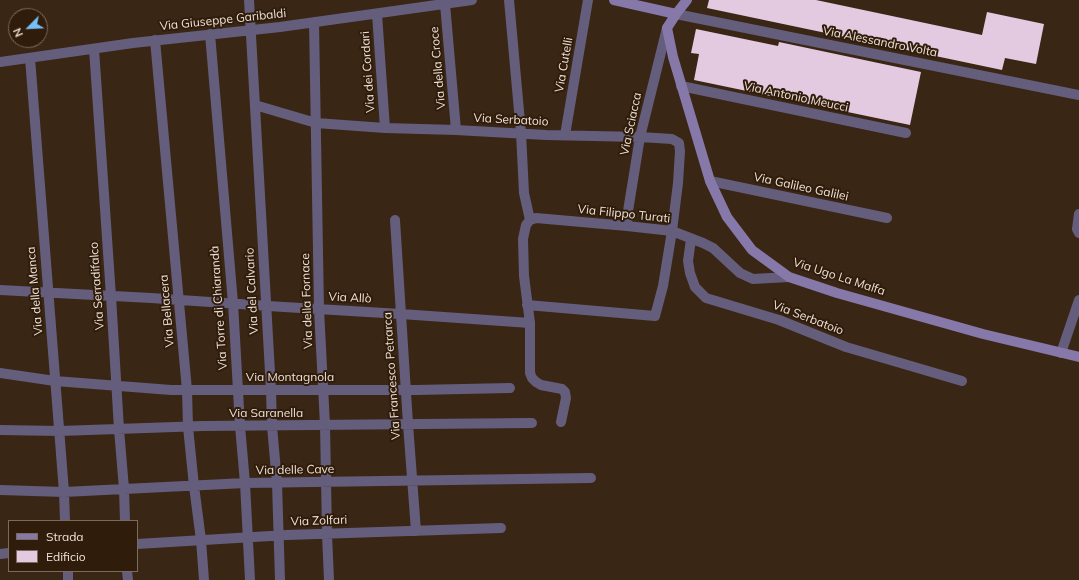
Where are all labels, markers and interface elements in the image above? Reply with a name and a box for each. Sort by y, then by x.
street label: Via Giuseppe Garibaldi [159,6,287,34]
north arrow [8,8,48,48]
street label: Via Alessandro Volta [822,24,938,60]
text: N [10,26,26,39]
street label: Via della Croce [427,26,449,110]
street label: Via dei Cordari [358,31,378,113]
street label: Via Cutelli [552,36,576,94]
street label: Via Antonio Meucci [742,79,850,115]
street label: Via Sciacca [617,91,645,157]
street label: Via Serbatoio [473,111,549,129]
street label: Via Galileo Galilei [752,170,850,204]
street label: Via Filippo Turati [577,202,671,226]
street label: Via Serradifalco [87,242,107,330]
street label: Via Torre di Chiarandà [207,245,231,371]
street label: Via della Manca [24,246,46,336]
street label: Via del Calvario [243,247,261,335]
street label: Via della Fornace [298,253,316,349]
street label: Via Ugo La Malfa [791,255,887,299]
street label: Via Bellacera [157,274,177,348]
street label: Via Allò [328,290,372,306]
street label: Via Serbatoio [770,298,846,338]
street label: Via Francesco Petrarca [380,312,404,440]
street label: Via Montagnola [246,370,334,384]
street label: Via Saranella [229,406,303,420]
street label: Via delle Cave [256,462,334,478]
street label: Via Zolfari [290,513,348,529]
legend [8,520,138,572]
text: Strada [46,529,84,544]
text: Edificio [46,549,86,564]

